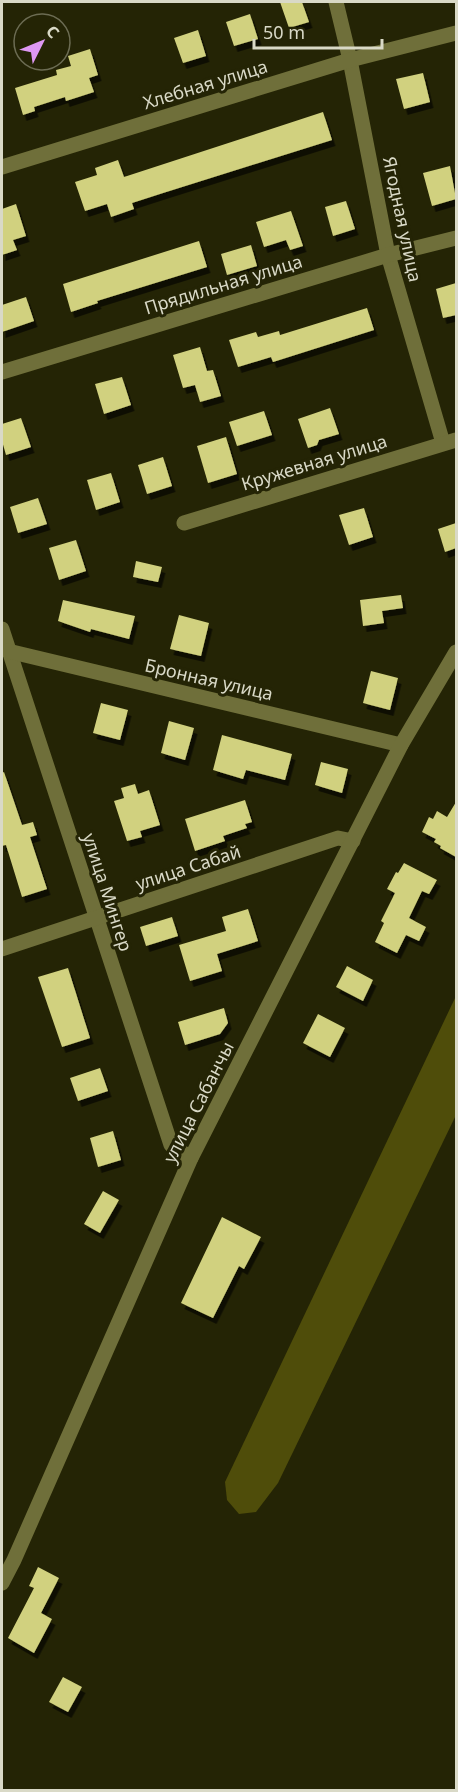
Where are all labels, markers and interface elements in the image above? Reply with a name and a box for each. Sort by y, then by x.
north arrow [12,12,72,72]
scale bar [254,12,382,50]
text: С [41,20,65,43]
text: 50 m [263,20,305,44]
street label: Хлебная улица [140,54,270,114]
street label: Ягодная улица [378,154,428,284]
street label: Прядильная улица [141,249,305,319]
street label: Кружевная улица [238,428,390,496]
street label: Бронная улица [143,653,275,705]
street label: улица Мингер [78,830,138,954]
street label: улица Сабай [132,839,244,895]
street label: улица Сабанчы [157,1037,239,1167]

